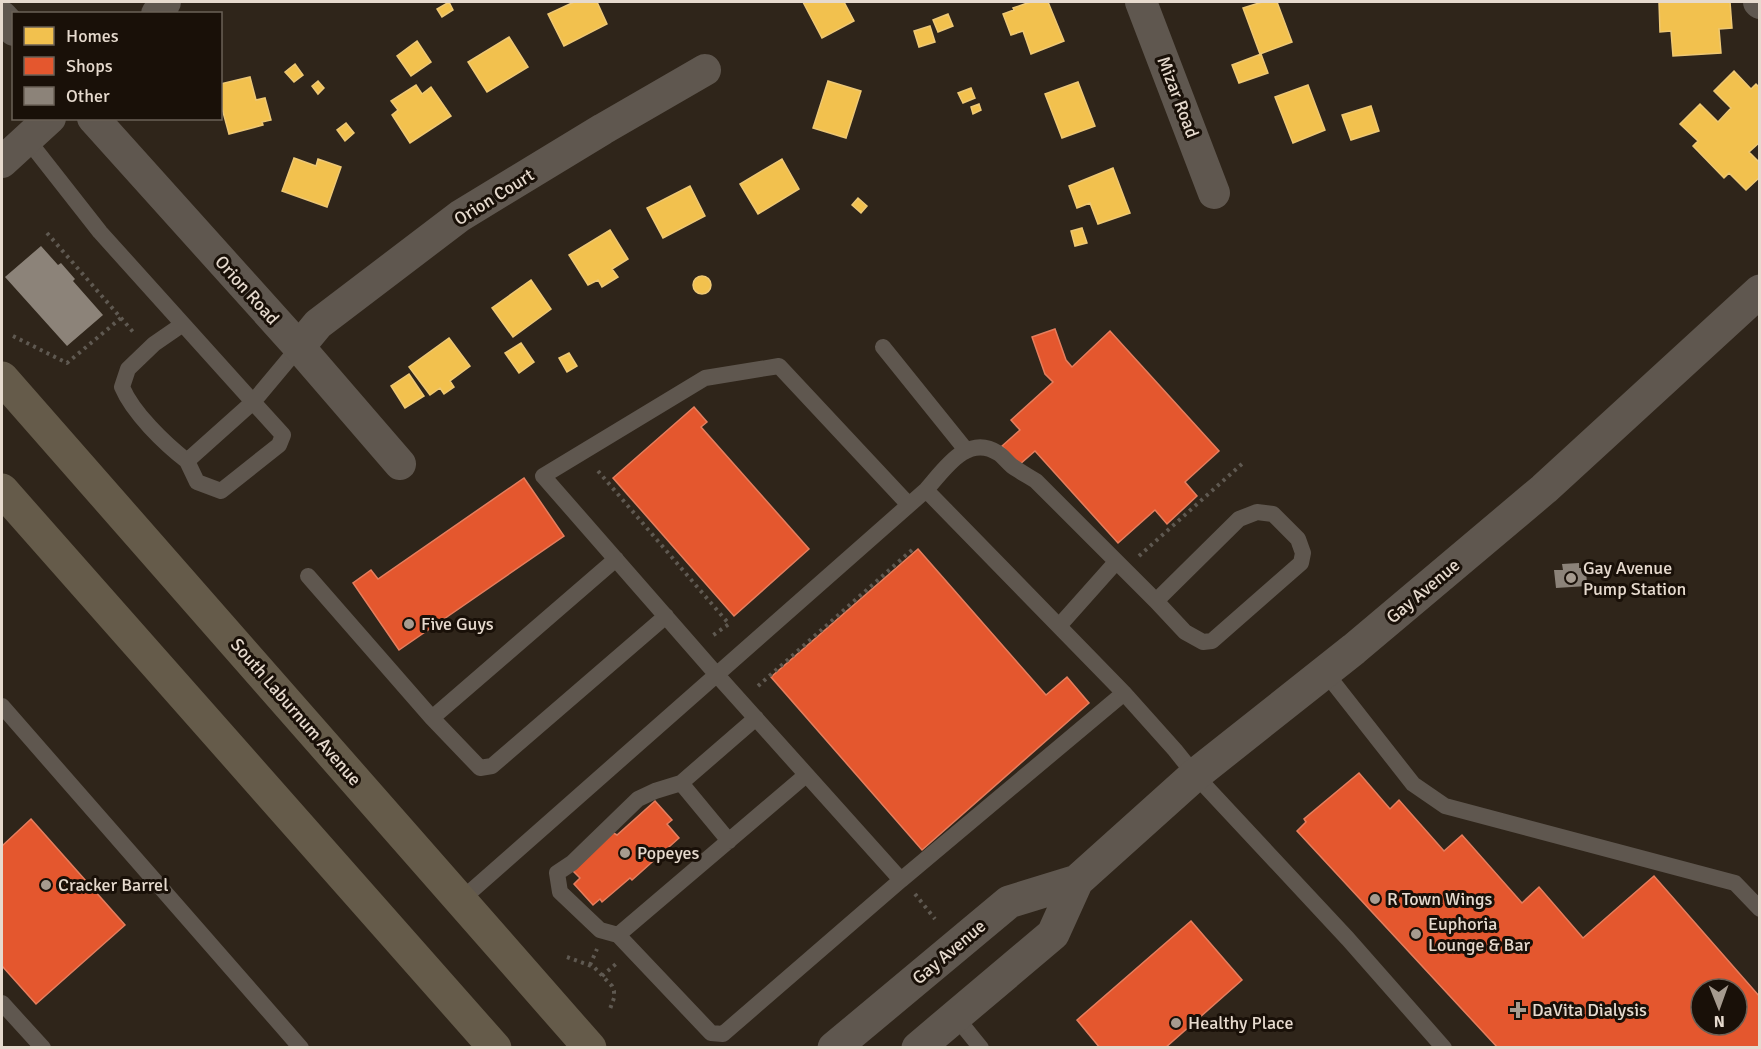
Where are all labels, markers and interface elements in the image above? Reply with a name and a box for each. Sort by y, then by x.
legend [12,12,222,120]
text: Homes [66,25,119,47]
street label: Mizar Road [1152,53,1204,141]
text: Shops [66,55,113,77]
text: Other [66,85,110,107]
street label: Orion Court [450,164,538,230]
street label: Orion Road [210,251,284,329]
street label: Gay Avenue [1382,554,1464,628]
place label: Gay Avenue Pump Station [1583,557,1686,600]
marker: Gay Avenue Pump Station [1564,571,1578,585]
place label: Five Guys [421,613,494,635]
marker: Five Guys [402,617,416,631]
street label: South Laburnum Avenue [226,634,366,790]
place label: Popeyes [637,842,700,864]
marker: Popeyes [618,846,632,860]
place label: Cracker Barrel [58,874,168,896]
marker: Cracker Barrel [39,878,53,892]
place label: R Town Wings [1387,888,1493,910]
marker: R Town Wings [1368,892,1382,906]
place label: Euphoria Lounge & Bar [1428,913,1531,956]
street label: Gay Avenue [908,915,990,989]
marker: Euphoria Lounge & Bar [1409,927,1423,941]
north arrow [1689,977,1749,1037]
place label: DaVita Dialysis [1532,999,1647,1021]
marker: DaVita Dialysis [1509,1001,1527,1019]
text: N [1714,1011,1725,1031]
place label: Healthy Place [1188,1012,1293,1034]
marker: Healthy Place [1169,1016,1183,1030]

